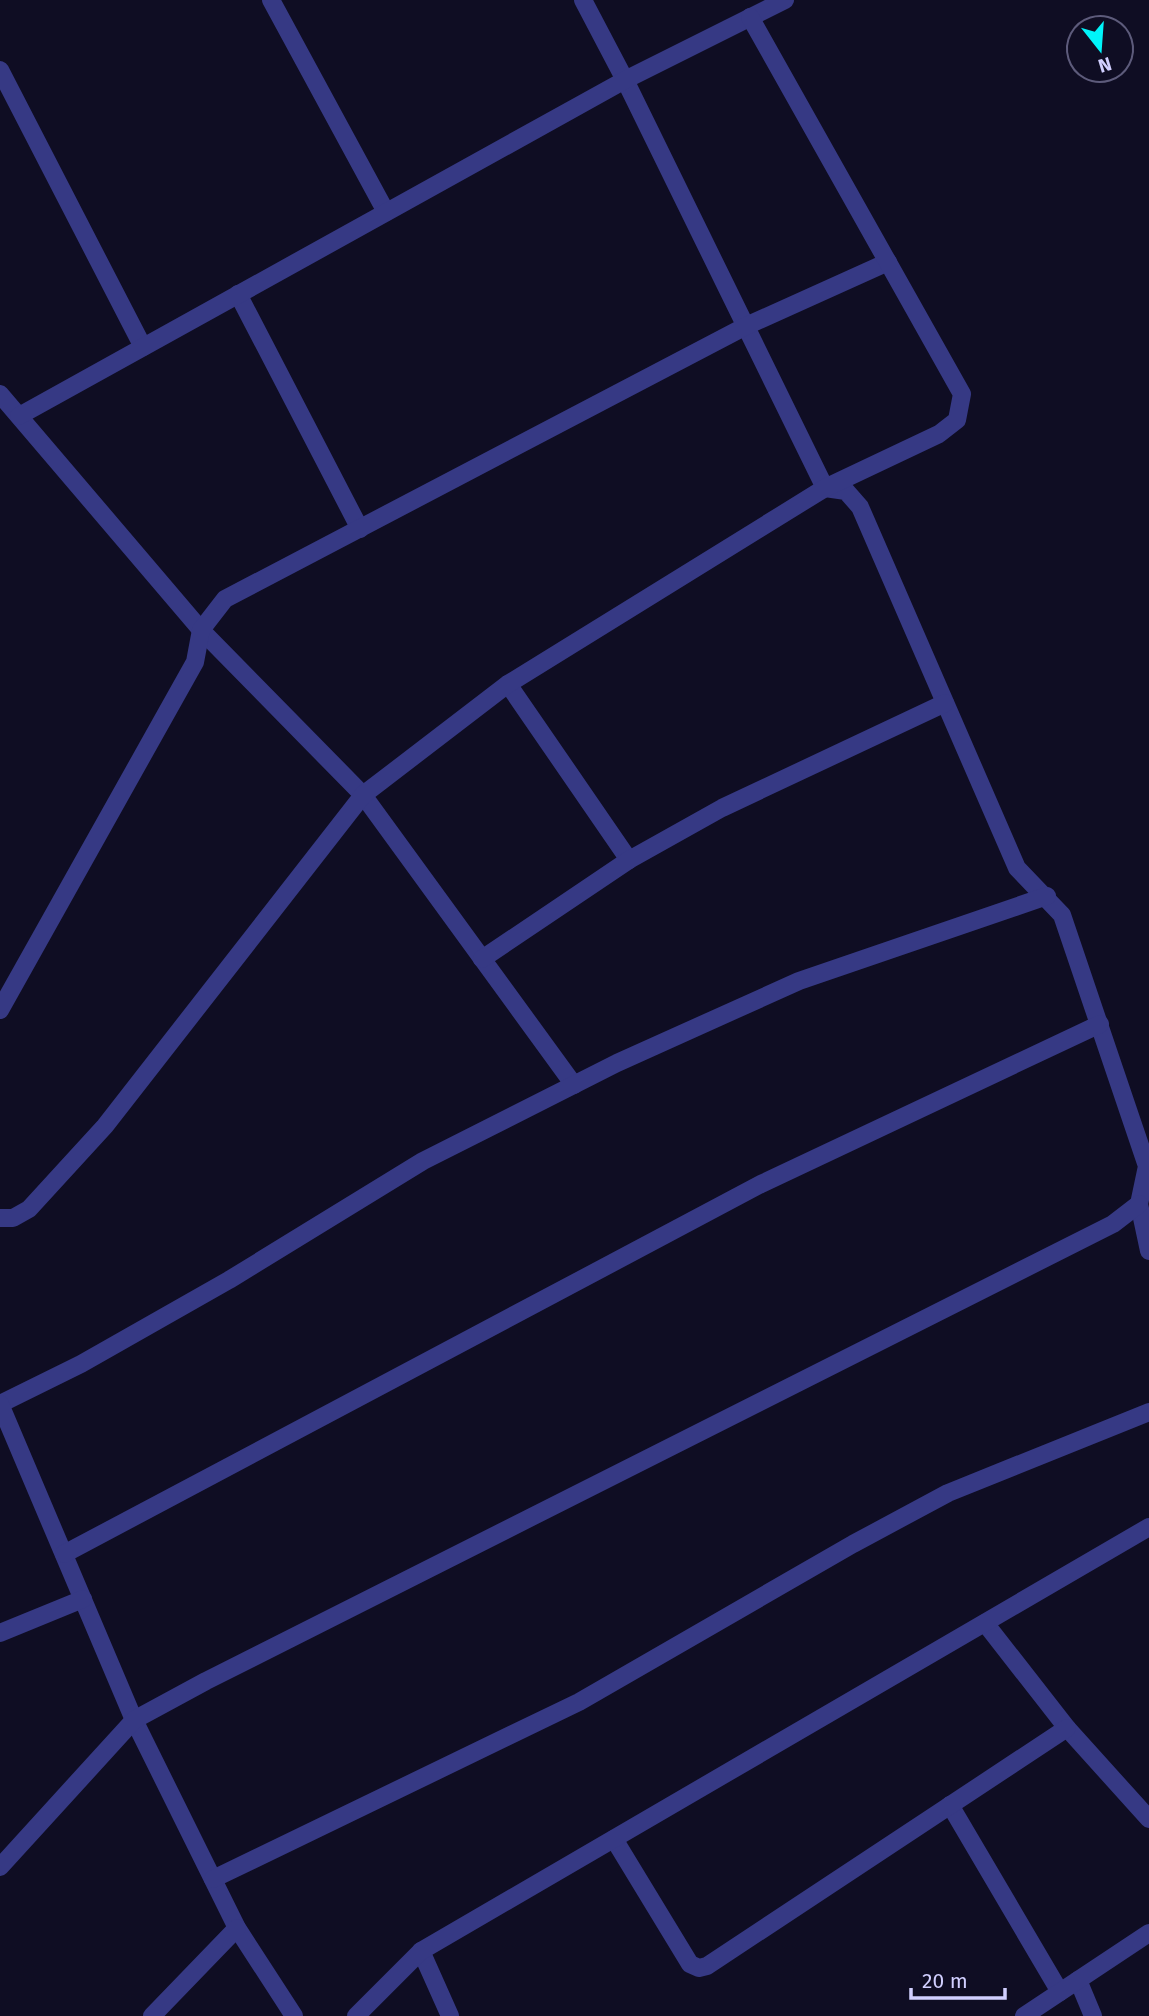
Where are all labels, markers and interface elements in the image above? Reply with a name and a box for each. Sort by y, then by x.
north arrow [1065,14,1135,84]
text: N [1095,52,1114,78]
scale bar [911,1956,1006,2000]
text: 20 m [922,1968,968,1994]

